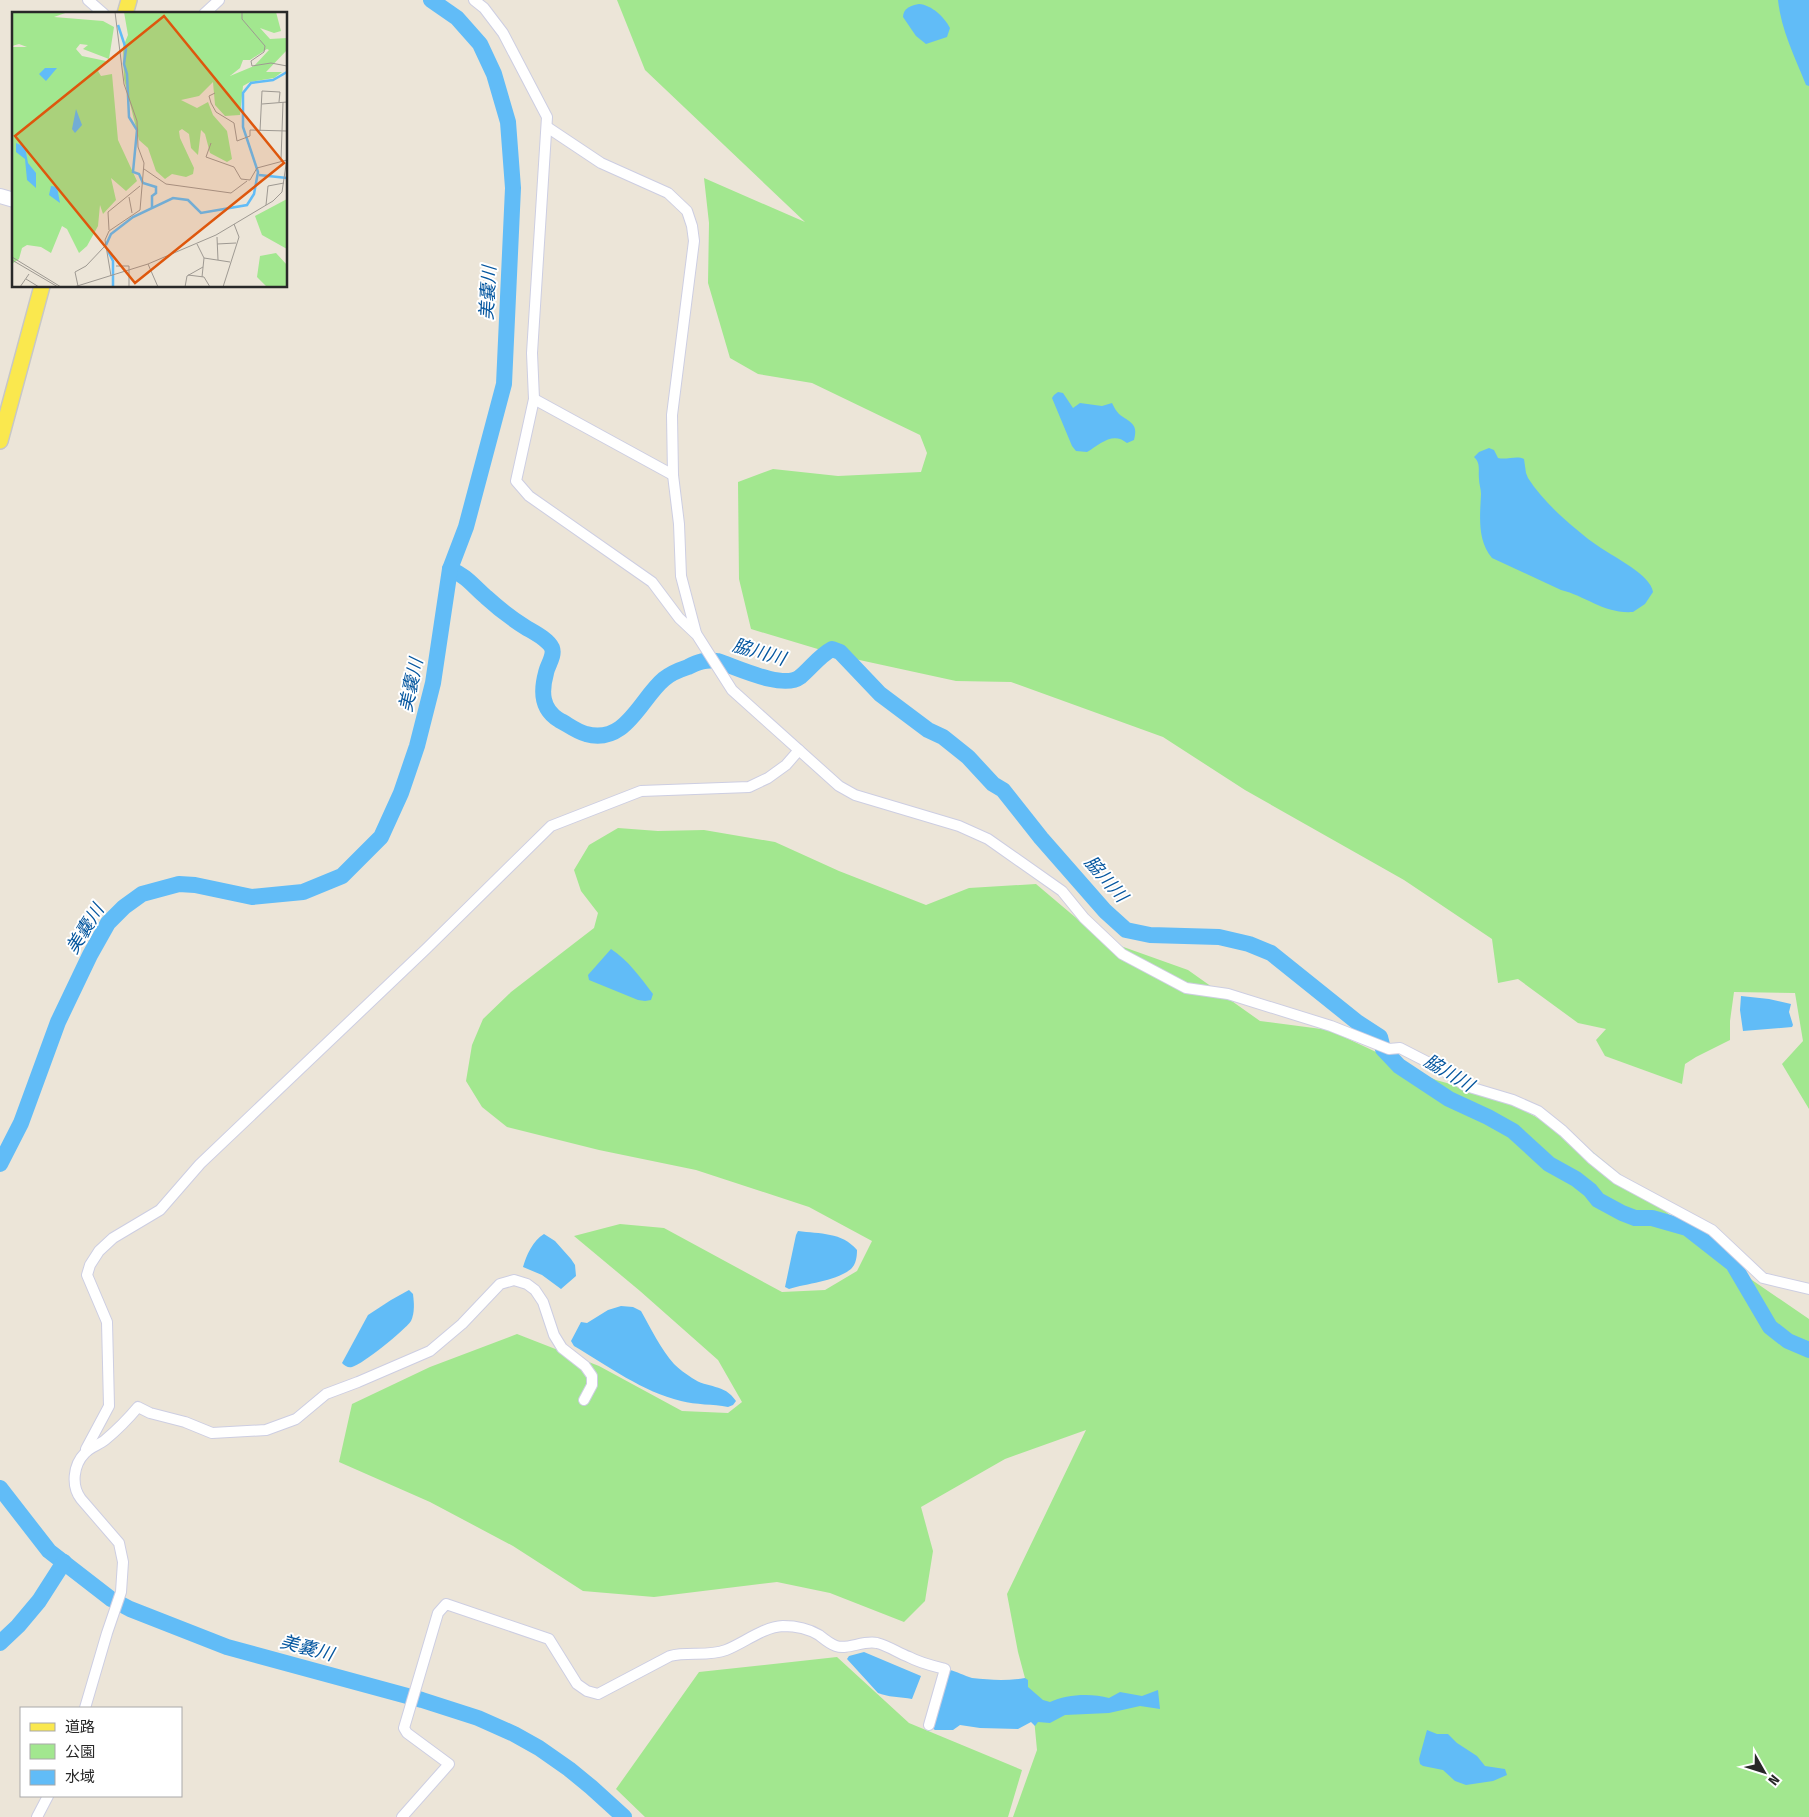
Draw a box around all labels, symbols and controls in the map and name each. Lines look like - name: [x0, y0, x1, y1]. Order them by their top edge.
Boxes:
- inset map: [12, 12, 288, 288]
- water label: 美嚢川: [476, 263, 501, 321]
- water label: 脇川川: [730, 634, 790, 671]
- water label: 美嚢川: [395, 654, 428, 714]
- water label: 脇川川: [1080, 851, 1133, 908]
- water label: 美嚢川: [61, 899, 110, 958]
- water label: 脇川川: [1420, 1050, 1480, 1097]
- water label: 美嚢川: [278, 1630, 338, 1666]
- legend: [20, 1707, 182, 1797]
- text: 道路: [65, 1718, 95, 1736]
- text: 公園: [65, 1743, 95, 1761]
- north arrow: [1739, 1747, 1789, 1797]
- text: 水域: [65, 1768, 95, 1786]
- text: N: [1764, 1771, 1783, 1788]

